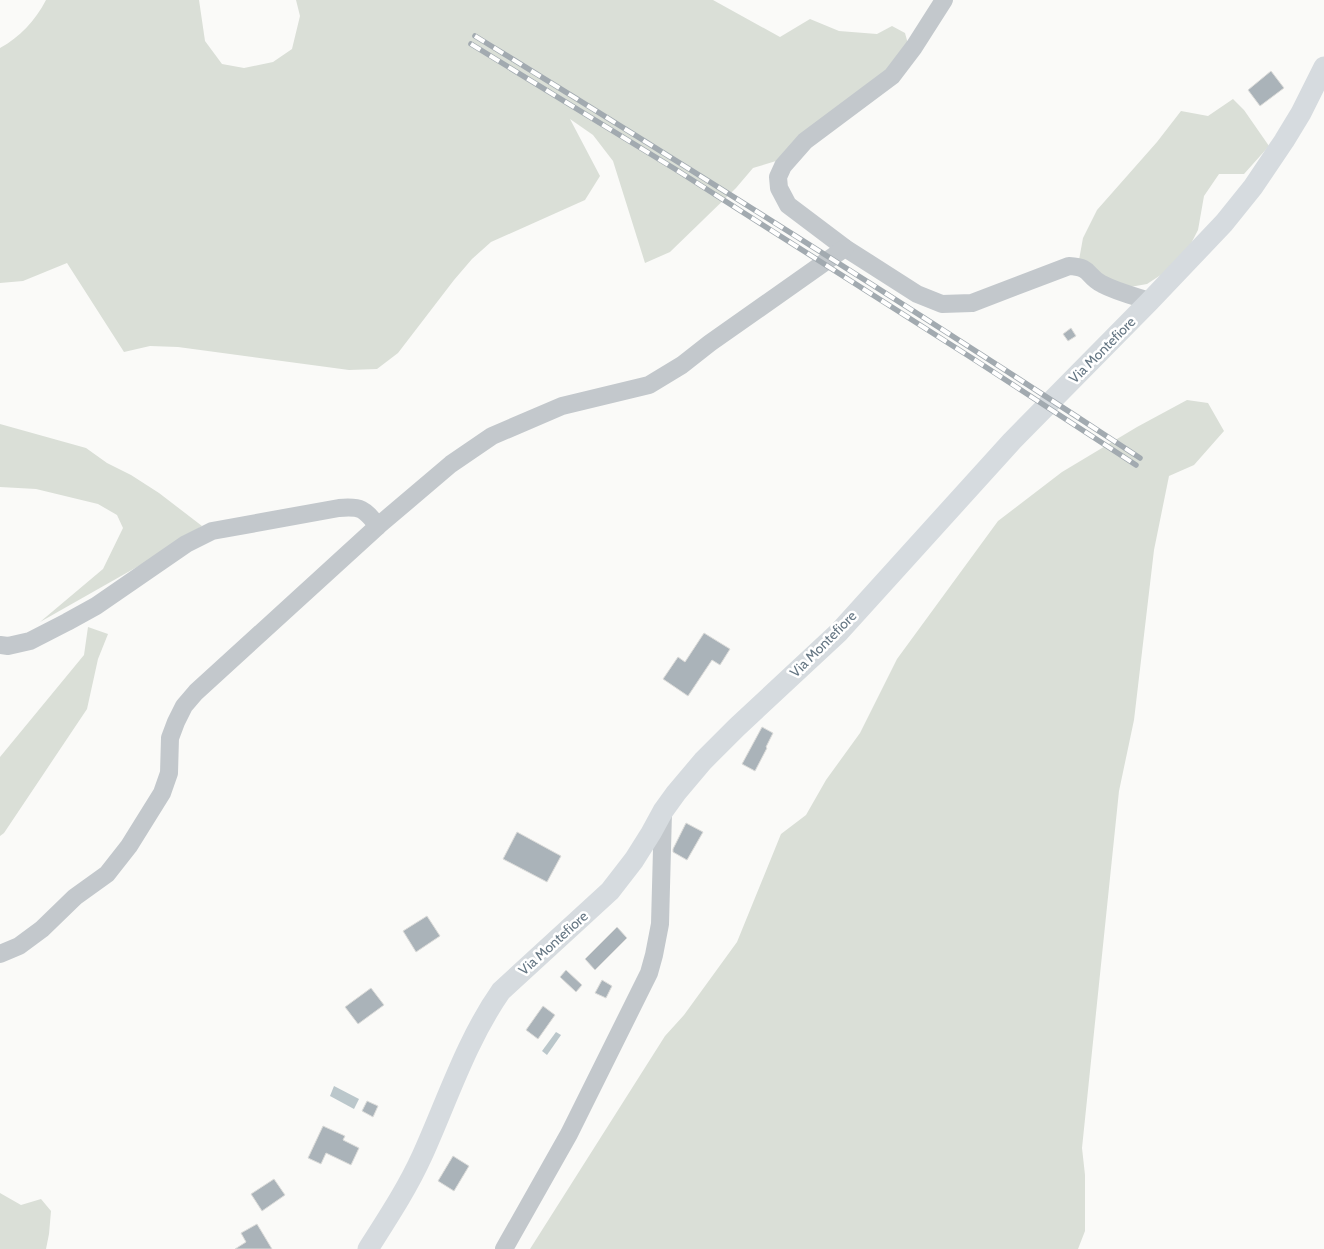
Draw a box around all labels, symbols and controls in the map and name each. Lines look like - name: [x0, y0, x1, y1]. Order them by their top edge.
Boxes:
- street label: Via Montefiore: [1065, 313, 1139, 387]
- street label: Via Montefiore: [786, 607, 860, 681]
- street label: Via Montefiore: [515, 907, 591, 979]

